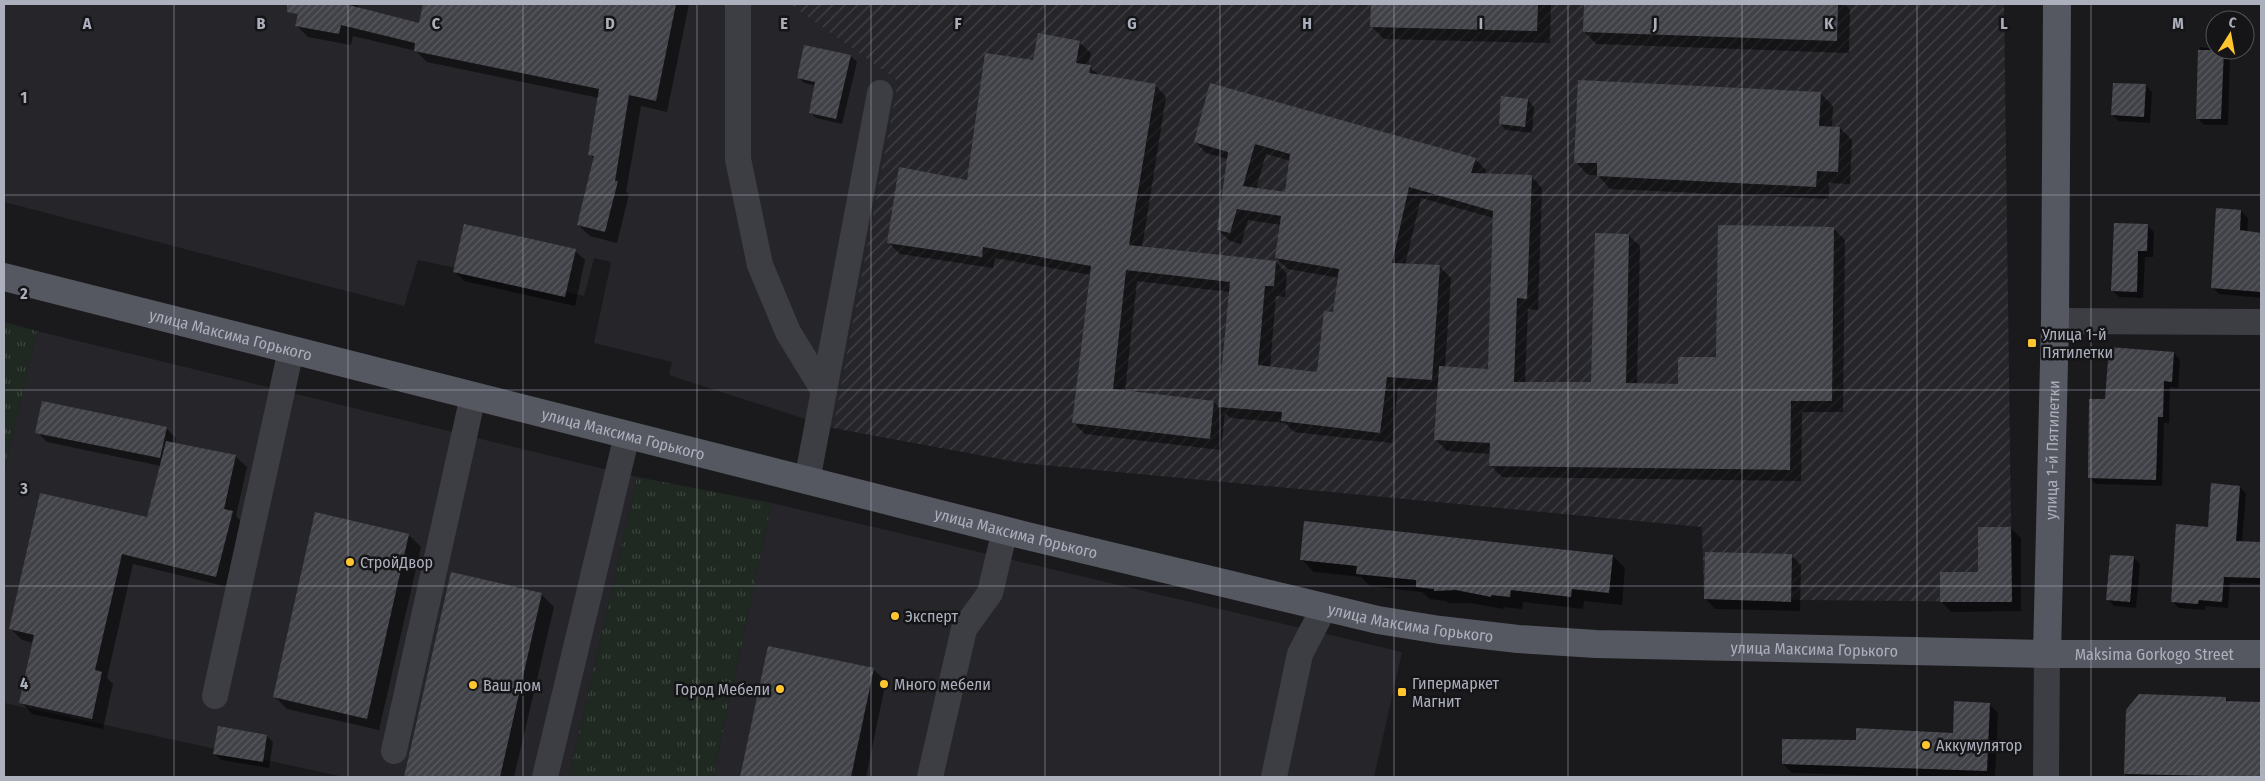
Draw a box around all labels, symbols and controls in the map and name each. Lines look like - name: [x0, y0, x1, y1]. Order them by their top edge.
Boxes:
- north arrow: [2205, 10, 2255, 60]
- text: A: [82, 14, 92, 33]
- text: B: [257, 14, 266, 33]
- text: C: [432, 14, 441, 33]
- text: D: [605, 14, 615, 33]
- text: E: [780, 14, 788, 33]
- text: F: [954, 14, 962, 33]
- text: G: [1127, 14, 1137, 33]
- text: H: [1302, 14, 1312, 33]
- text: I: [1479, 14, 1483, 33]
- text: J: [1652, 14, 1657, 33]
- text: K: [1824, 14, 1834, 33]
- text: L: [2000, 14, 2008, 33]
- text: M: [2172, 14, 2184, 33]
- text: С: [2227, 14, 2238, 32]
- text: 1: [21, 88, 27, 107]
- text: 2: [19, 284, 28, 303]
- street label: улица Максима Горького: [147, 305, 314, 365]
- place label: Улица 1-й Пятилетки: [2041, 325, 2113, 362]
- marker: Улица 1-й Пятилетки: [2026, 337, 2038, 349]
- street label: улица 1-й Пятилетки: [2041, 380, 2064, 520]
- street label: улица Максима Горького: [540, 405, 707, 464]
- text: 3: [19, 479, 28, 498]
- street label: улица Максима Горького: [932, 504, 1100, 563]
- place label: СтройДвор: [360, 553, 433, 572]
- marker: СтройДвор: [344, 556, 356, 568]
- street label: улица Максима Горького: [1326, 599, 1494, 646]
- place label: Эксперт: [905, 607, 958, 626]
- marker: Эксперт: [889, 610, 901, 622]
- street label: улица Максима Горького: [1730, 638, 1898, 661]
- street label: Maksima Gorkogo Street: [2075, 645, 2235, 664]
- text: 4: [20, 674, 28, 693]
- place label: Гипермаркет Магнит: [1412, 674, 1500, 711]
- place label: Много мебели: [894, 675, 991, 694]
- place label: Ваш дом: [483, 676, 541, 695]
- marker: Много мебели: [878, 678, 890, 690]
- marker: Ваш дом: [467, 679, 479, 691]
- place label: Город Мебели: [675, 680, 770, 699]
- marker: Город Мебели: [774, 683, 786, 695]
- marker: Гипермаркет Магнит: [1396, 686, 1408, 698]
- place label: Аккумулятор: [1936, 736, 2022, 755]
- marker: Аккумулятор: [1920, 739, 1932, 751]

